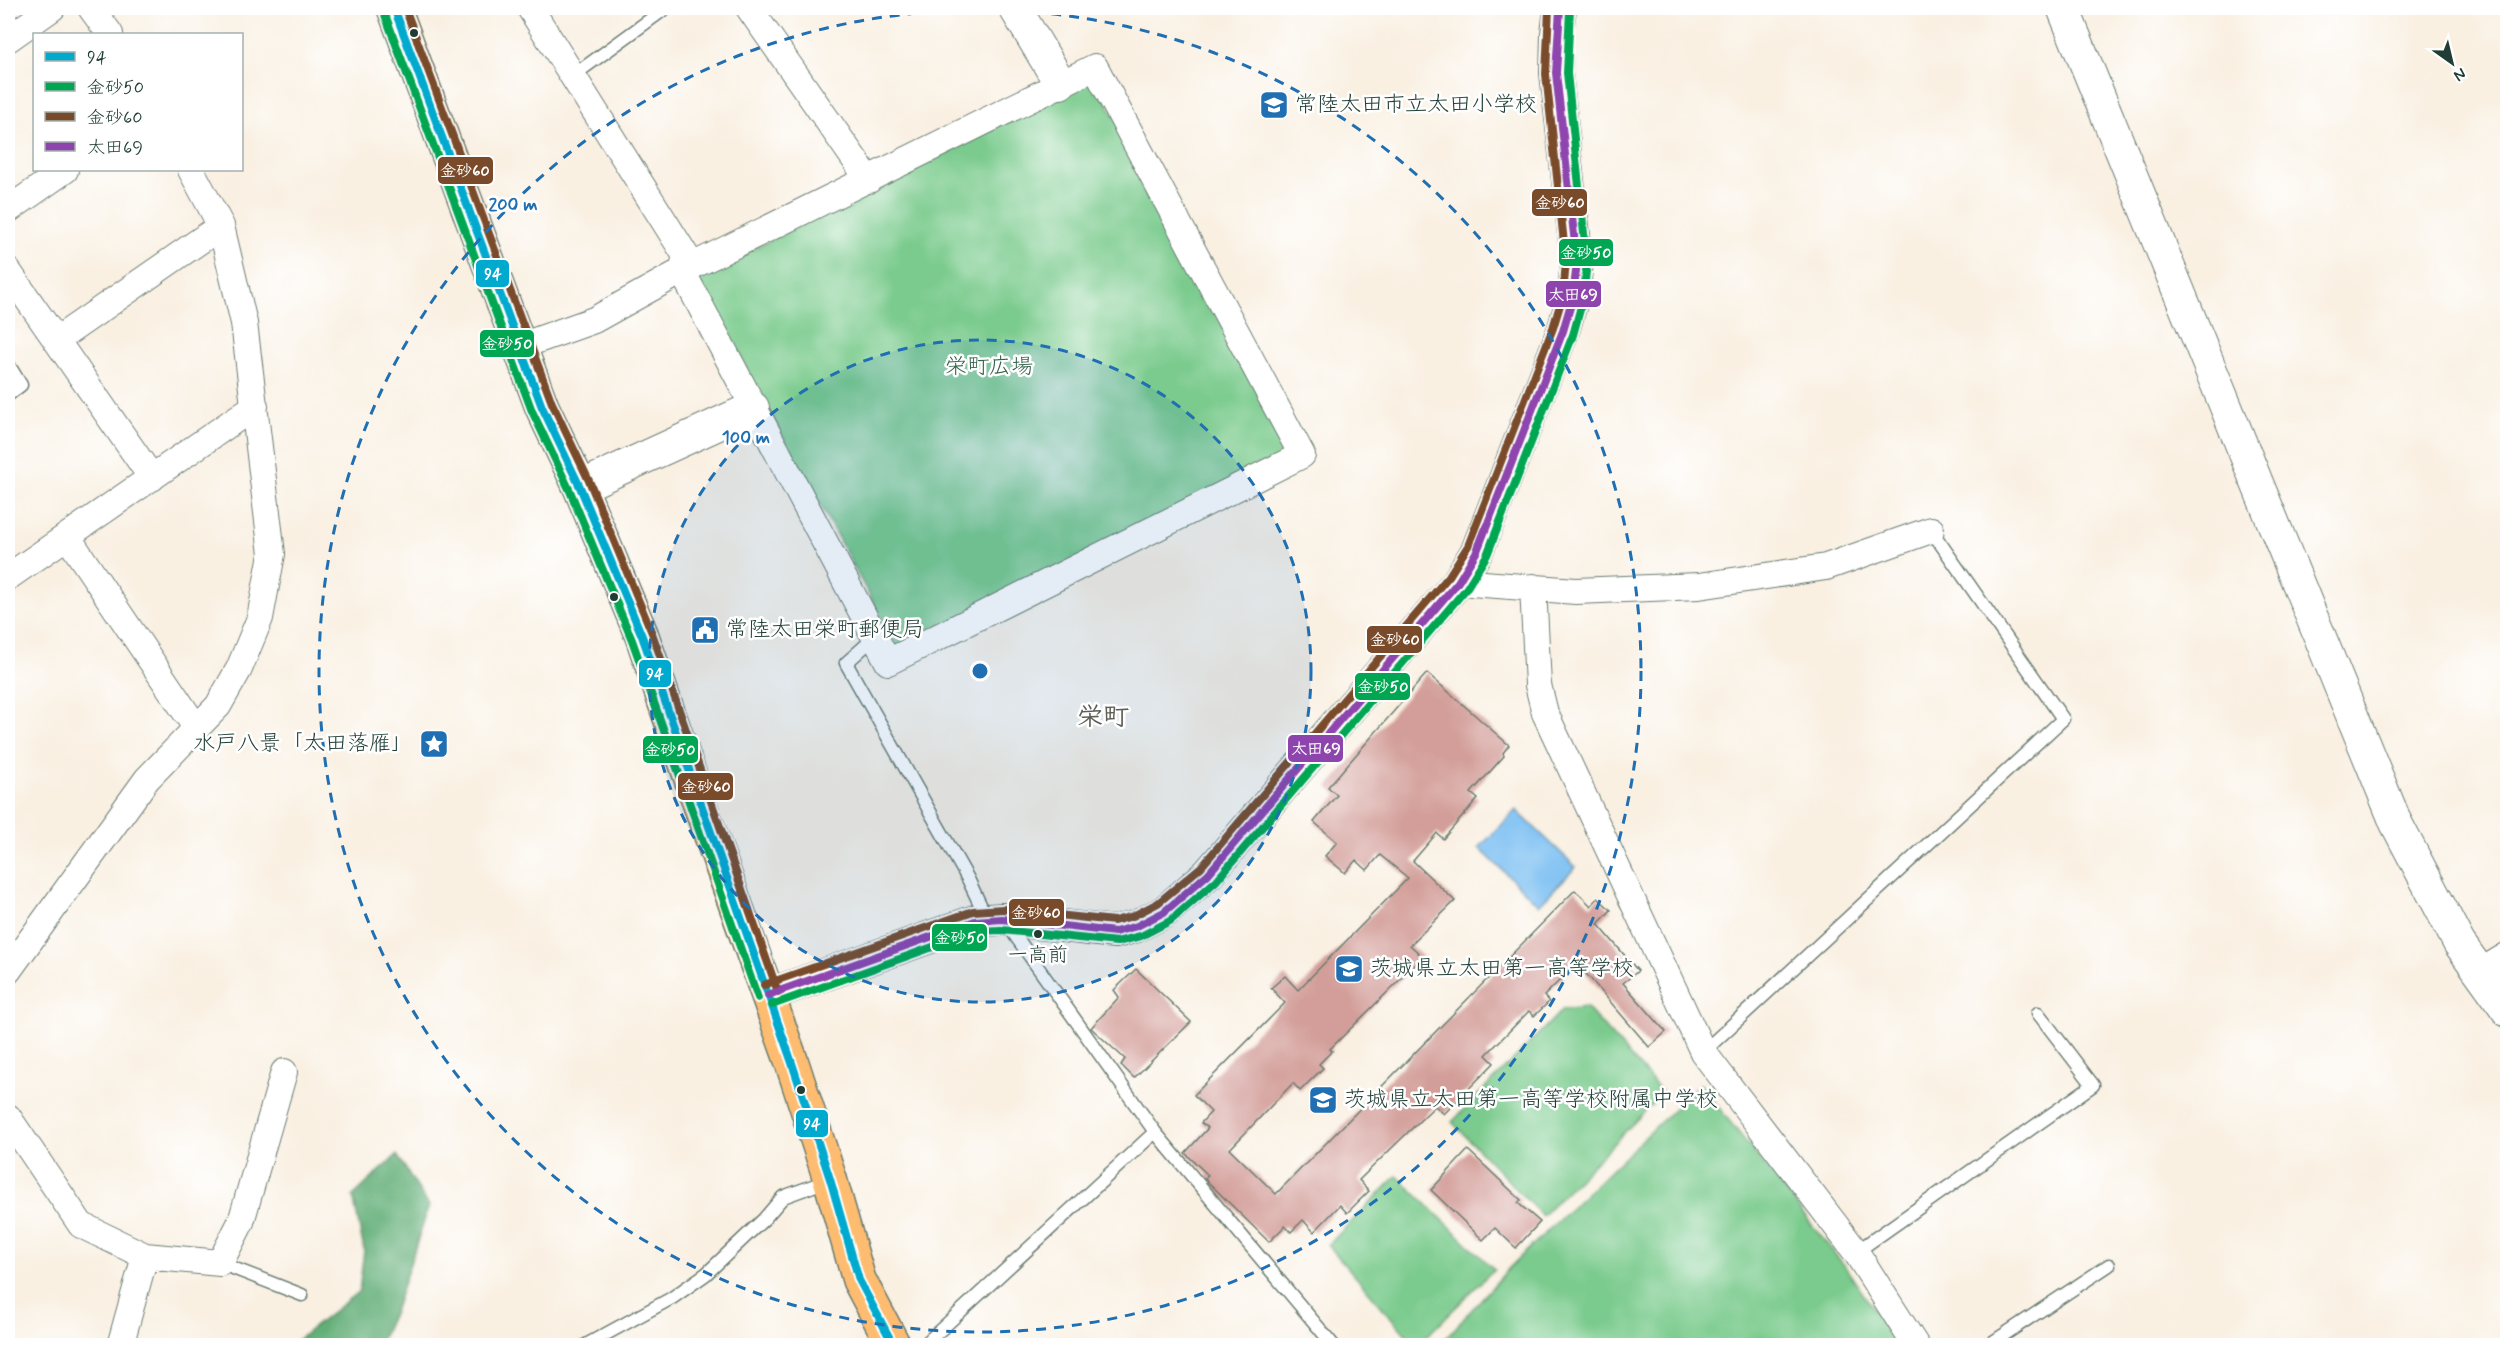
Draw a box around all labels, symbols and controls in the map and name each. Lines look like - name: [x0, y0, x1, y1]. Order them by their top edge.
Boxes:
- unlabelled marker: [408, 27, 420, 39]
- legend: [33, 33, 243, 171]
- north arrow: [2422, 33, 2482, 93]
- text: 94: [87, 46, 107, 70]
- text: N: [2449, 63, 2470, 86]
- text: 金砂50: [87, 76, 144, 100]
- school or university icon: 常陸太田市立太田小学校: [1258, 89, 1290, 121]
- place label: 常陸太田市立太田小学校: [1295, 91, 1537, 119]
- text: 金砂60: [87, 106, 143, 130]
- text: 太田69: [87, 136, 143, 160]
- line badge: 金砂60: [437, 156, 494, 185]
- text: 金砂60: [440, 161, 490, 182]
- line badge: 金砂60: [1531, 188, 1588, 217]
- text: 200 m: [488, 193, 538, 217]
- text: 金砂60: [1535, 193, 1585, 214]
- line badge: 金砂50: [1558, 238, 1614, 267]
- text: 金砂50: [1561, 243, 1611, 264]
- line badge: 94: [475, 259, 510, 288]
- text: 94: [484, 264, 502, 285]
- line badge: 太田69: [1545, 280, 1602, 308]
- text: 太田69: [1548, 285, 1598, 306]
- line badge: 金砂50: [479, 329, 535, 358]
- text: 金砂50: [482, 334, 532, 355]
- park label: 栄町広場: [945, 353, 1033, 381]
- text: 100 m: [722, 426, 770, 450]
- unlabelled marker: [608, 591, 620, 603]
- public building icon: 常陸太田栄町郵便局: [689, 614, 721, 646]
- place label: 常陸太田栄町郵便局: [726, 616, 924, 644]
- line badge: 金砂60: [1366, 625, 1423, 654]
- text: 金砂60: [1370, 630, 1420, 651]
- line badge: 94: [638, 659, 672, 688]
- centre of rings: [970, 661, 990, 681]
- text: 94: [646, 664, 664, 685]
- line badge: 金砂50: [1354, 672, 1411, 701]
- text: 金砂50: [1358, 677, 1408, 698]
- district label: 栄町: [1077, 701, 1129, 735]
- place icon: 水戸八景「太田落雁」: [418, 728, 450, 760]
- place label: 水戸八景「太田落雁」: [193, 730, 413, 758]
- line badge: 太田69: [1287, 734, 1344, 763]
- line badge: 金砂50: [642, 735, 699, 764]
- text: 太田69: [1291, 739, 1341, 760]
- text: 金砂50: [645, 740, 695, 761]
- line badge: 金砂60: [677, 772, 734, 801]
- text: 金砂60: [681, 777, 731, 798]
- line badge: 金砂60: [1008, 898, 1065, 927]
- text: 金砂60: [1011, 903, 1061, 924]
- line badge: 金砂50: [931, 923, 988, 952]
- text: 金砂50: [935, 928, 985, 949]
- marker: 一高前: [1032, 928, 1044, 940]
- place label: 一高前: [1008, 942, 1068, 969]
- school or university icon: 茨城県立太田第一高等学校: [1333, 953, 1365, 985]
- place label: 茨城県立太田第一高等学校: [1370, 955, 1634, 983]
- unlabelled marker: [795, 1084, 807, 1096]
- school or university icon: 茨城県立太田第一高等学校附属中学校: [1307, 1084, 1339, 1116]
- place label: 茨城県立太田第一高等学校附属中学校: [1344, 1086, 1718, 1114]
- line badge: 94: [795, 1109, 829, 1138]
- text: 94: [803, 1114, 821, 1135]

